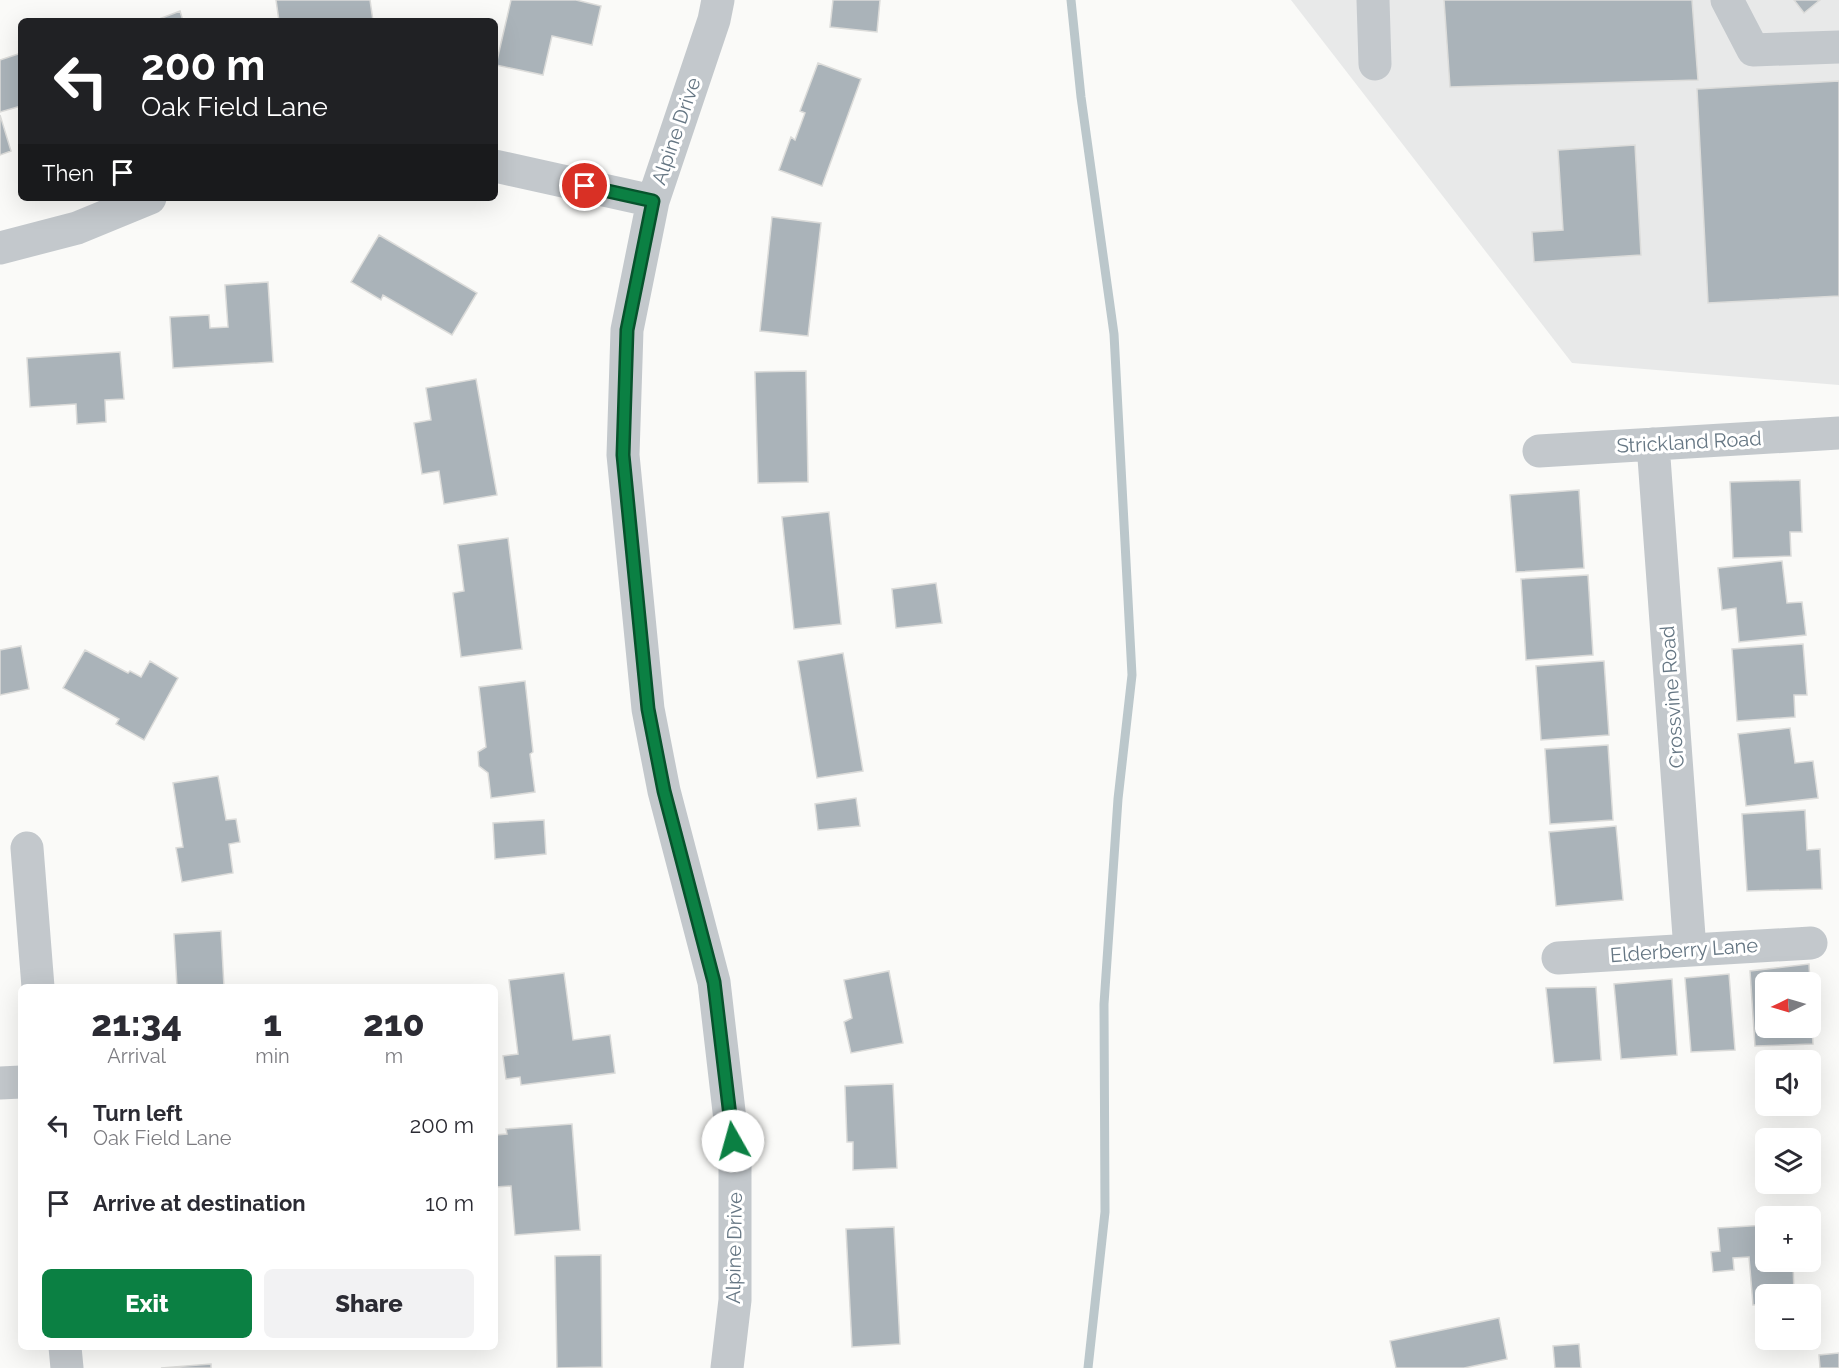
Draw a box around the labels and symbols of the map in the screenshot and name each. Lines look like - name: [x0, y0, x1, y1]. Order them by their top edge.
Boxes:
- street label: Alpine Drive: [646, 74, 706, 188]
- pin: [559, 160, 610, 211]
- street label: Strickland Road: [1616, 426, 1762, 458]
- street label: Crossvine Road: [1655, 625, 1689, 769]
- street label: Elderberry Lane: [1609, 933, 1759, 967]
- north arrow: [1755, 972, 1821, 1038]
- position arrow: [701, 1109, 765, 1173]
- street label: Alpine Drive: [721, 1192, 747, 1304]

